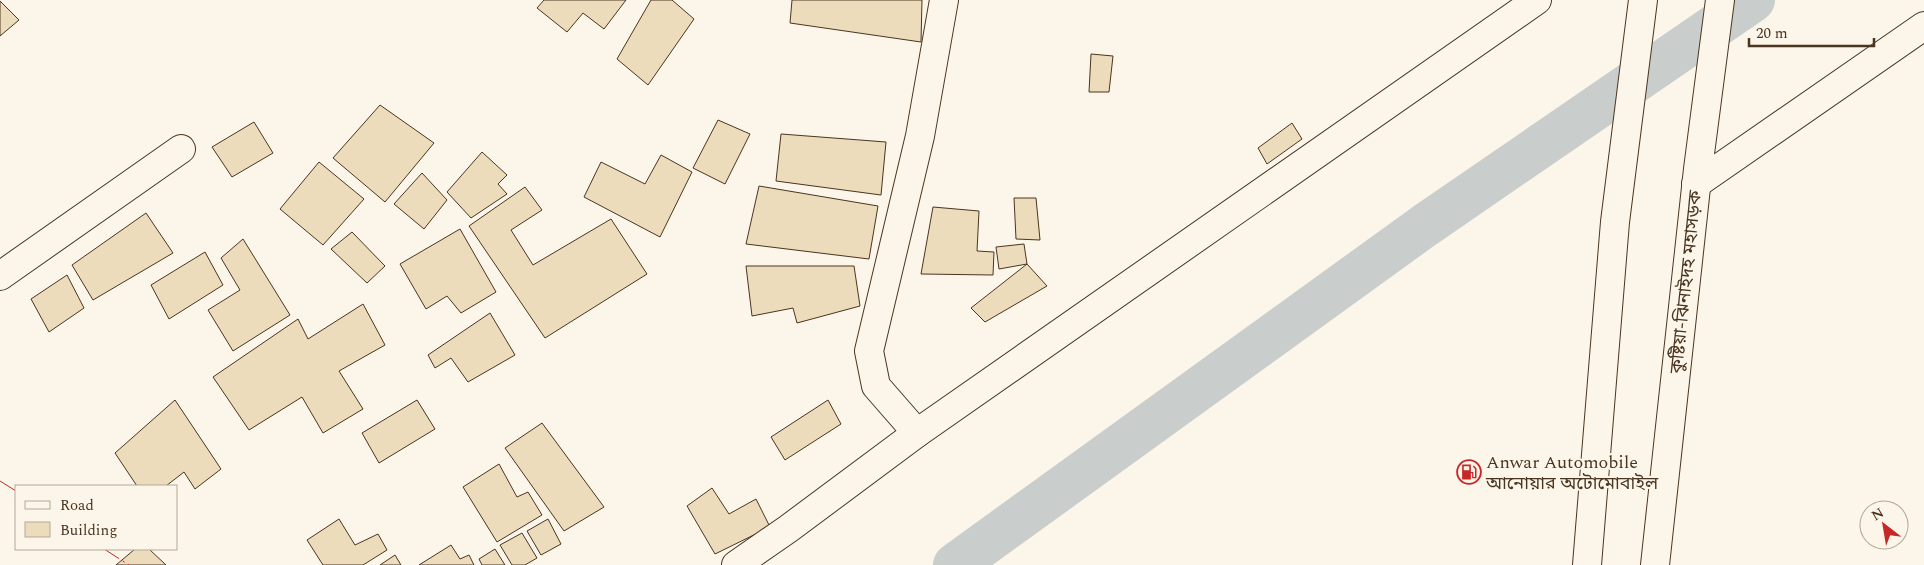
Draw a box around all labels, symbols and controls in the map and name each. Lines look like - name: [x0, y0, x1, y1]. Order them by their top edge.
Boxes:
- scale bar: [1749, 15, 1874, 47]
- text: 20 m: [1756, 22, 1788, 45]
- street label: কুষ্টিয়া-ঝিনাইদহ মহাসড়ক: [1663, 189, 1709, 376]
- place label: Anwar Automobile আনোয়ার অটোমোবাইল: [1485, 449, 1659, 497]
- fuel station icon: Anwar Automobile আনোয়ার অটোমোবাইল: [1456, 459, 1482, 485]
- legend: [15, 485, 178, 550]
- text: Road: [60, 494, 94, 517]
- north arrow: [1859, 500, 1909, 550]
- text: N: [1867, 502, 1888, 526]
- text: Building: [60, 519, 117, 542]

